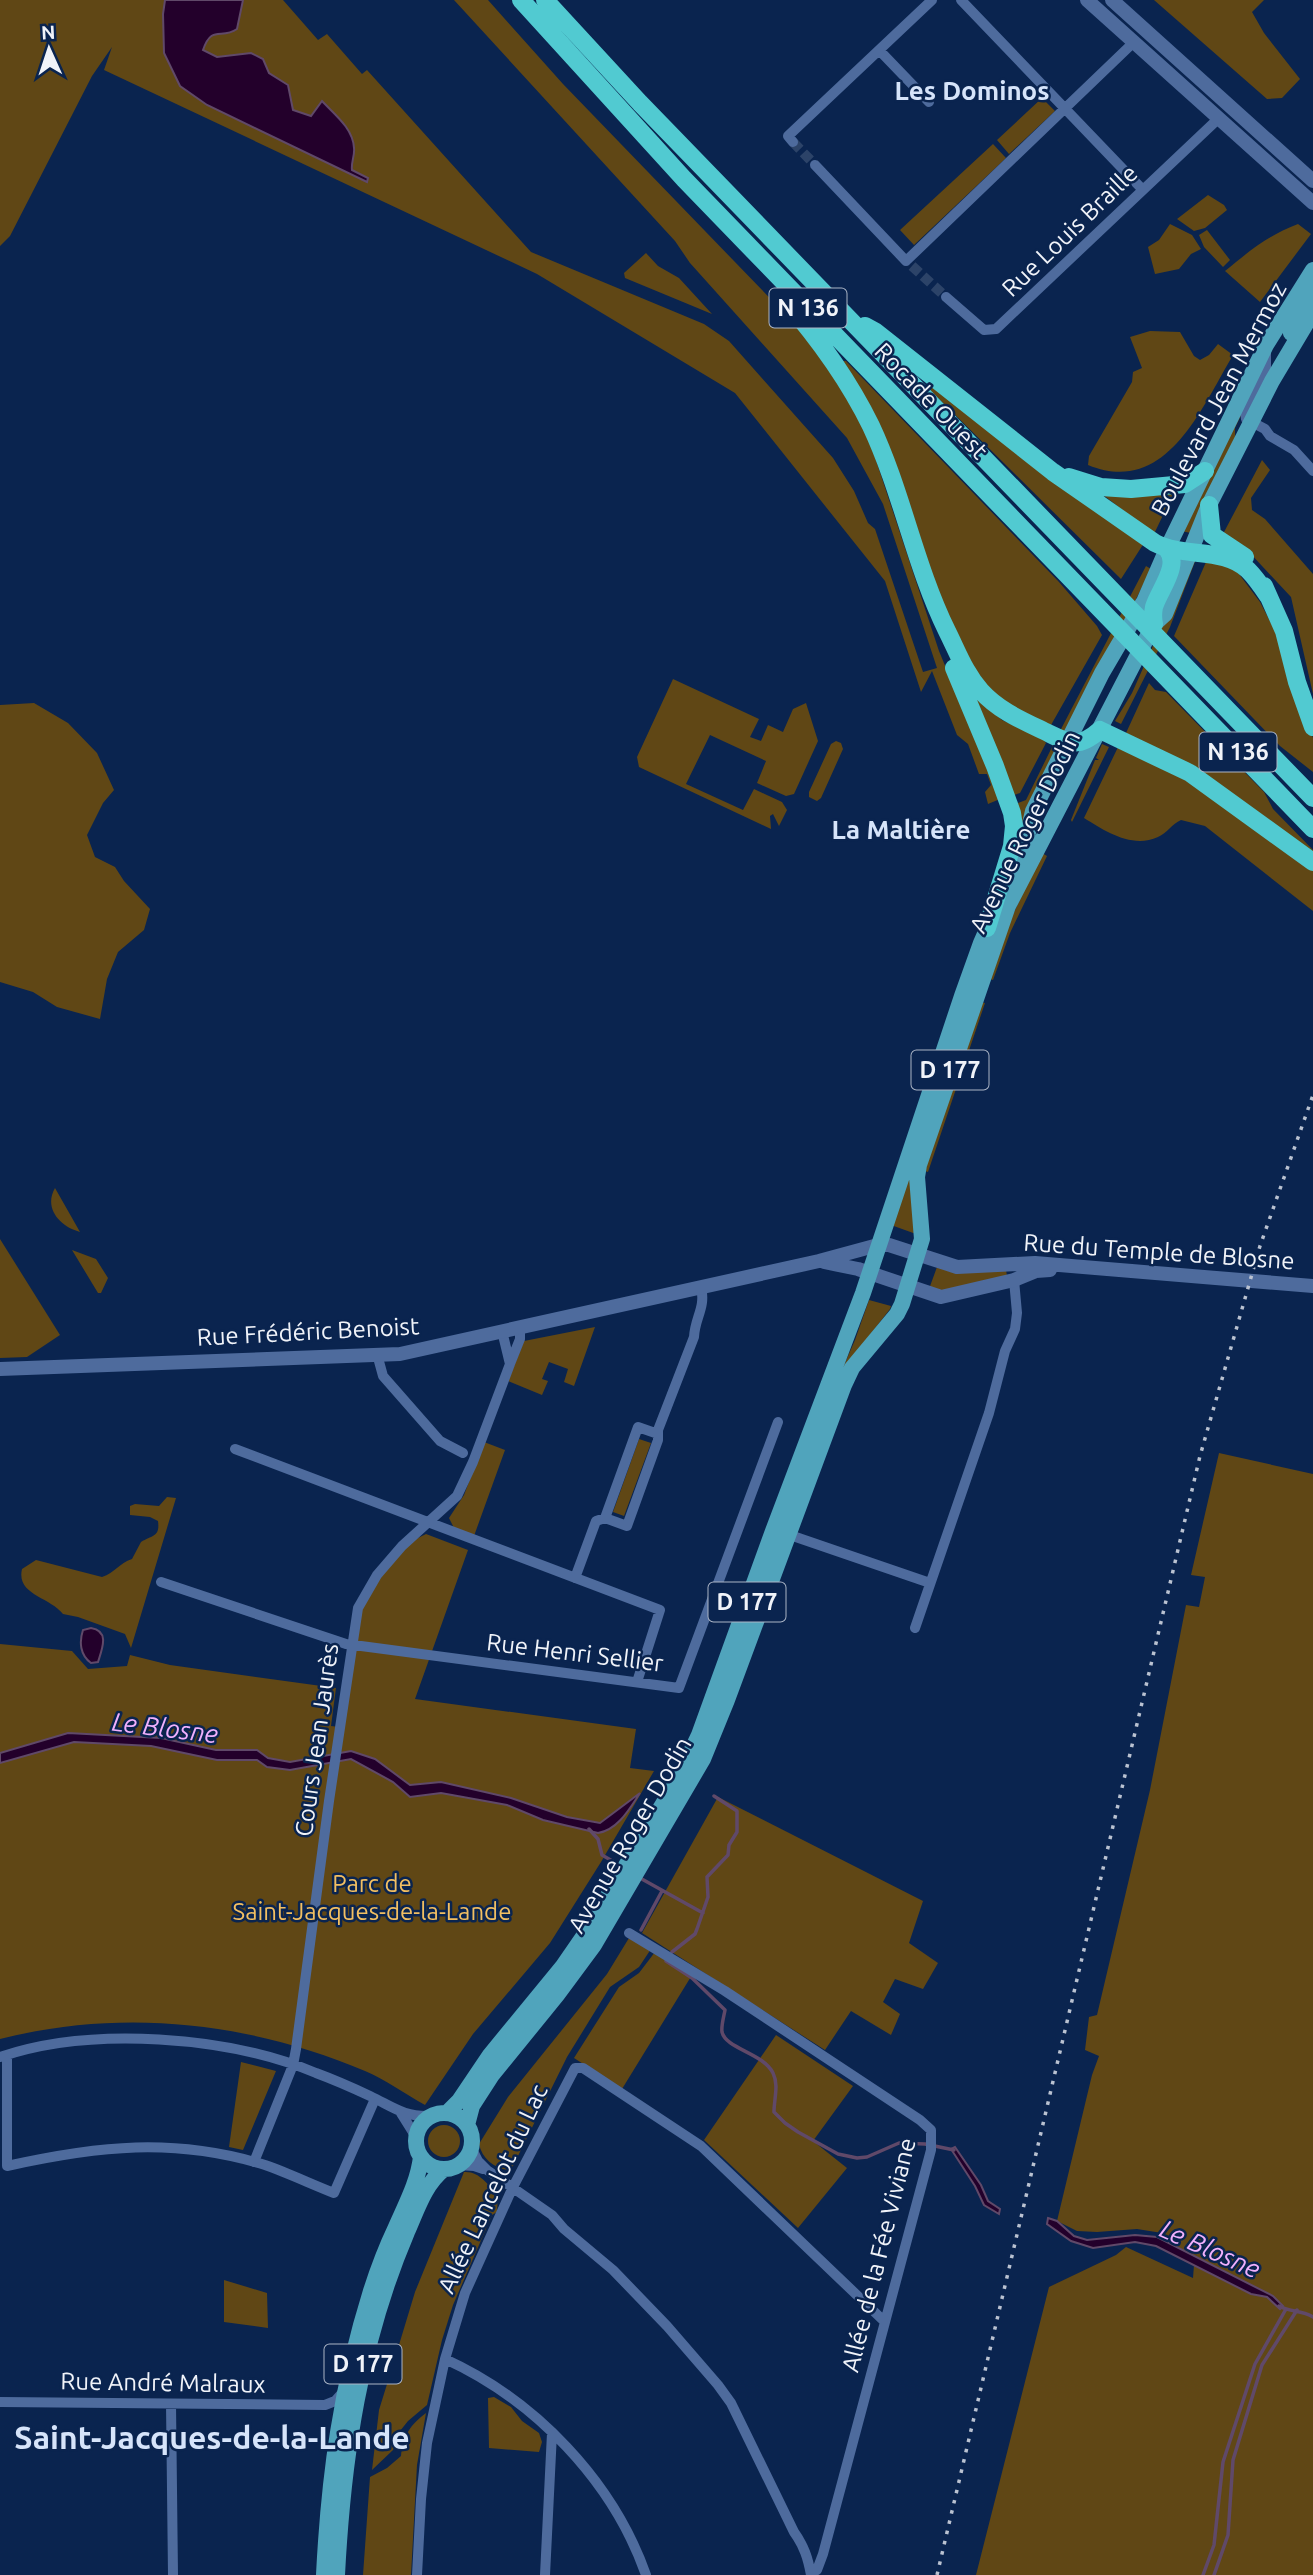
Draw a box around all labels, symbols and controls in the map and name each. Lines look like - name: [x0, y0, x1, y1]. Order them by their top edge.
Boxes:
- north arrow: [14, 14, 84, 84]
- text: N: [40, 21, 56, 43]
- district label: Les Dominos: [894, 76, 1050, 105]
- street label: Rue Louis Braille: [996, 159, 1143, 302]
- street label: Boulevard Jean Mermoz: [1145, 277, 1292, 520]
- road number: N 136: [770, 288, 846, 328]
- street label: Rocade Ouest: [869, 337, 994, 465]
- street label: Avenue Roger Dodin: [964, 726, 1085, 937]
- road number: N 136: [1200, 732, 1276, 772]
- district label: La Maltière: [832, 815, 970, 844]
- road number: D 177: [912, 1050, 988, 1090]
- street label: Rue du Temple de Blosne: [1023, 1229, 1295, 1274]
- street label: Rue Frédéric Benoist: [196, 1312, 420, 1351]
- road number: D 177: [708, 1582, 786, 1622]
- street label: Rue Henri Sellier: [485, 1628, 665, 1677]
- street label: Cours Jean Jaurès: [290, 1642, 343, 1838]
- water label: Le Blosne: [110, 1707, 220, 1748]
- street label: Avenue Roger Dodin: [563, 1732, 697, 1937]
- park label: Parc de Saint-Jacques-de-la-Lande: [233, 1870, 511, 1925]
- street label: Allée Lancelot du Lac: [432, 2080, 553, 2297]
- street label: Allée de la Fée Viviane: [836, 2135, 921, 2375]
- water label: Le Blosne: [1156, 2214, 1265, 2283]
- road number: D 177: [324, 2344, 402, 2384]
- street label: Rue André Malraux: [60, 2367, 266, 2398]
- district label: Saint-Jacques-de-la-Lande: [14, 2419, 410, 2455]

